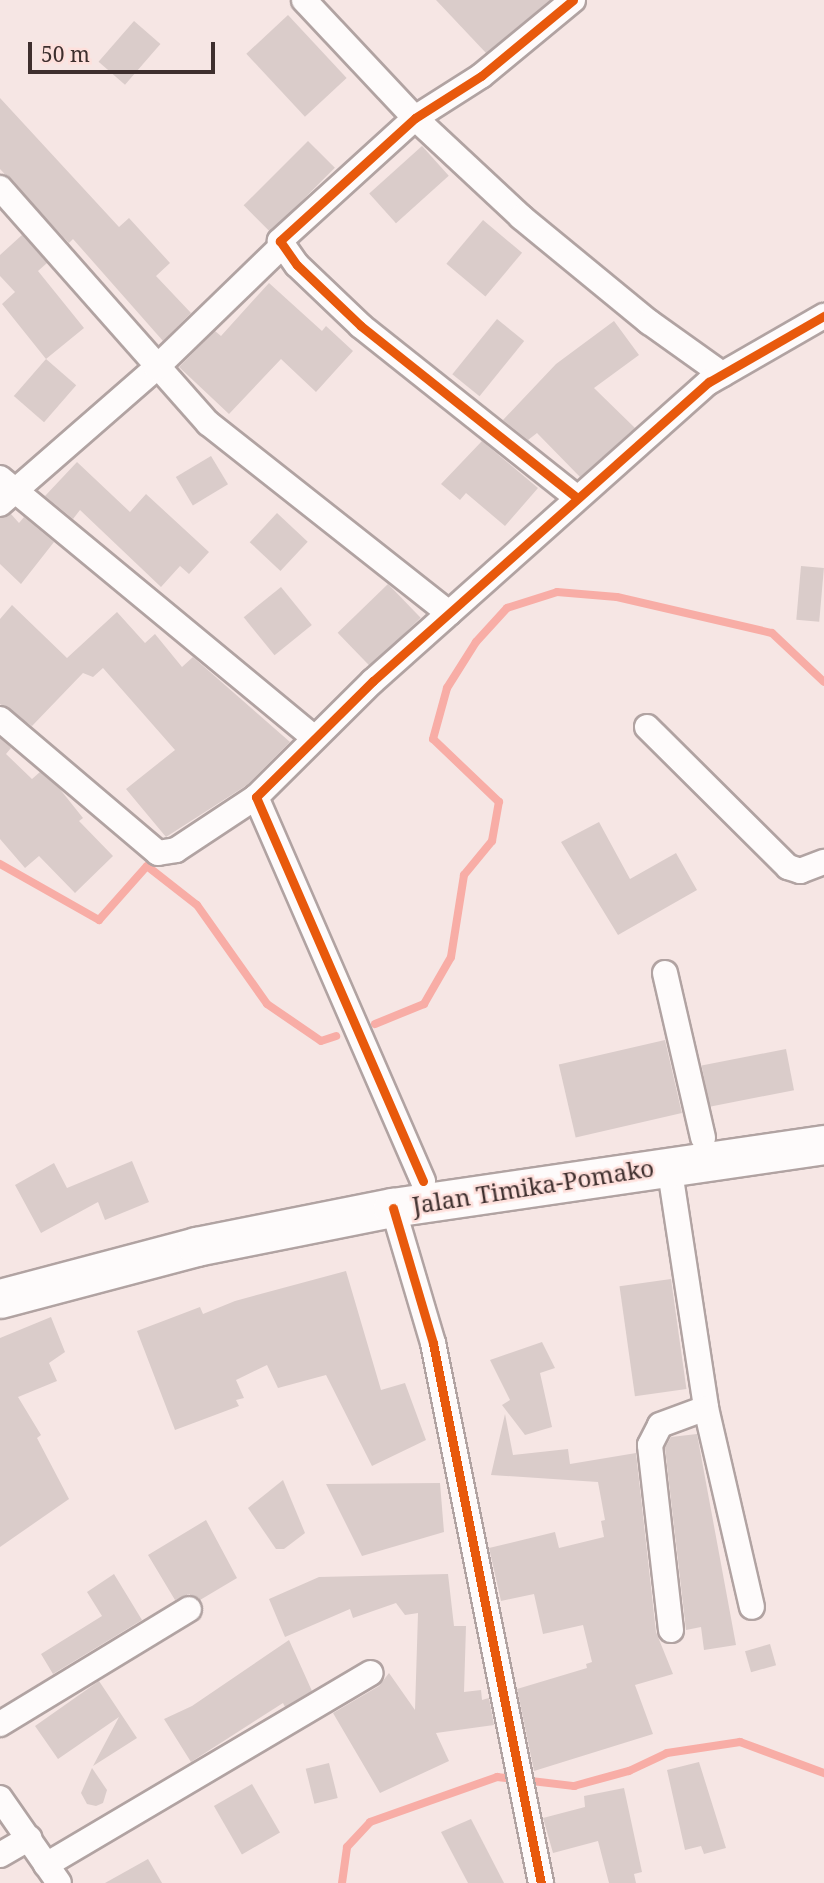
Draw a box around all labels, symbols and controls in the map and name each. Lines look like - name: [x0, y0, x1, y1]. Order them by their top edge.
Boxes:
- scale bar: [32, 28, 219, 72]
- text: 50 m: [41, 40, 90, 68]
- street label: Jalan Timika-Pomako: [410, 1153, 656, 1219]

